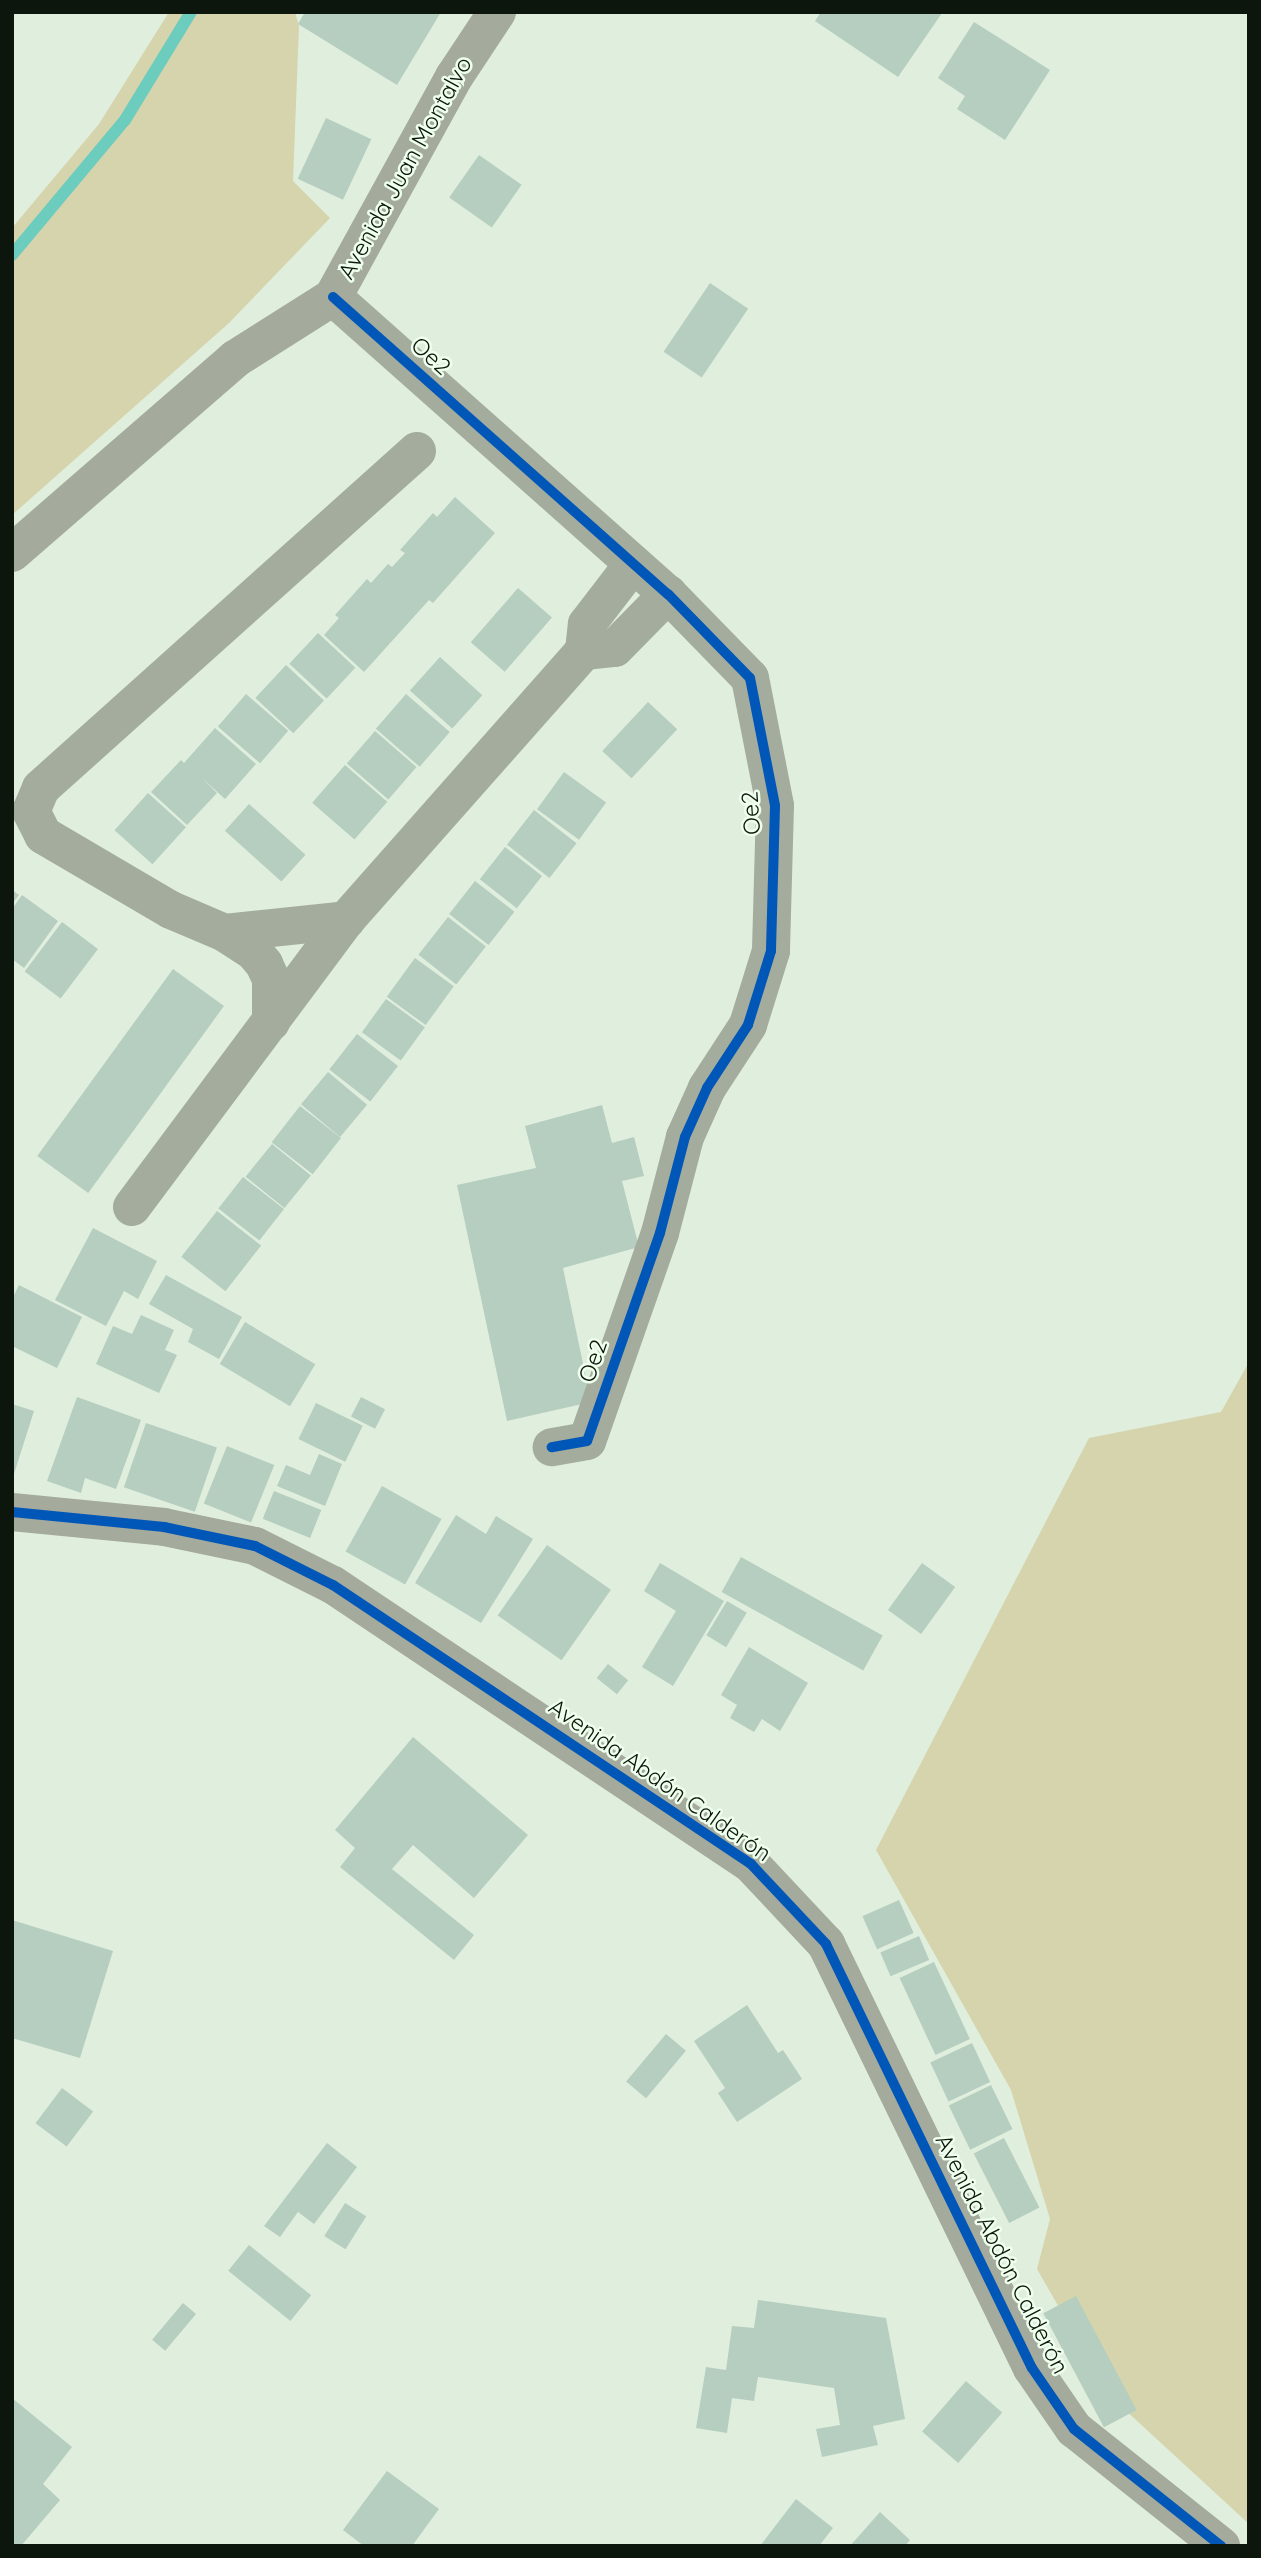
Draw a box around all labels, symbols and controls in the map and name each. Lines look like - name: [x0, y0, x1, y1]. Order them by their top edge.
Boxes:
- street label: Avenida Juan Montalvo: [332, 52, 478, 284]
- street label: Oe2: [406, 331, 456, 381]
- street label: Oe2: [736, 790, 766, 836]
- street label: Oe2: [573, 1336, 613, 1386]
- street label: Avenida Abdón Calderón: [544, 1693, 776, 1867]
- street label: Avenida Abdón Calderón: [930, 2130, 1074, 2378]

